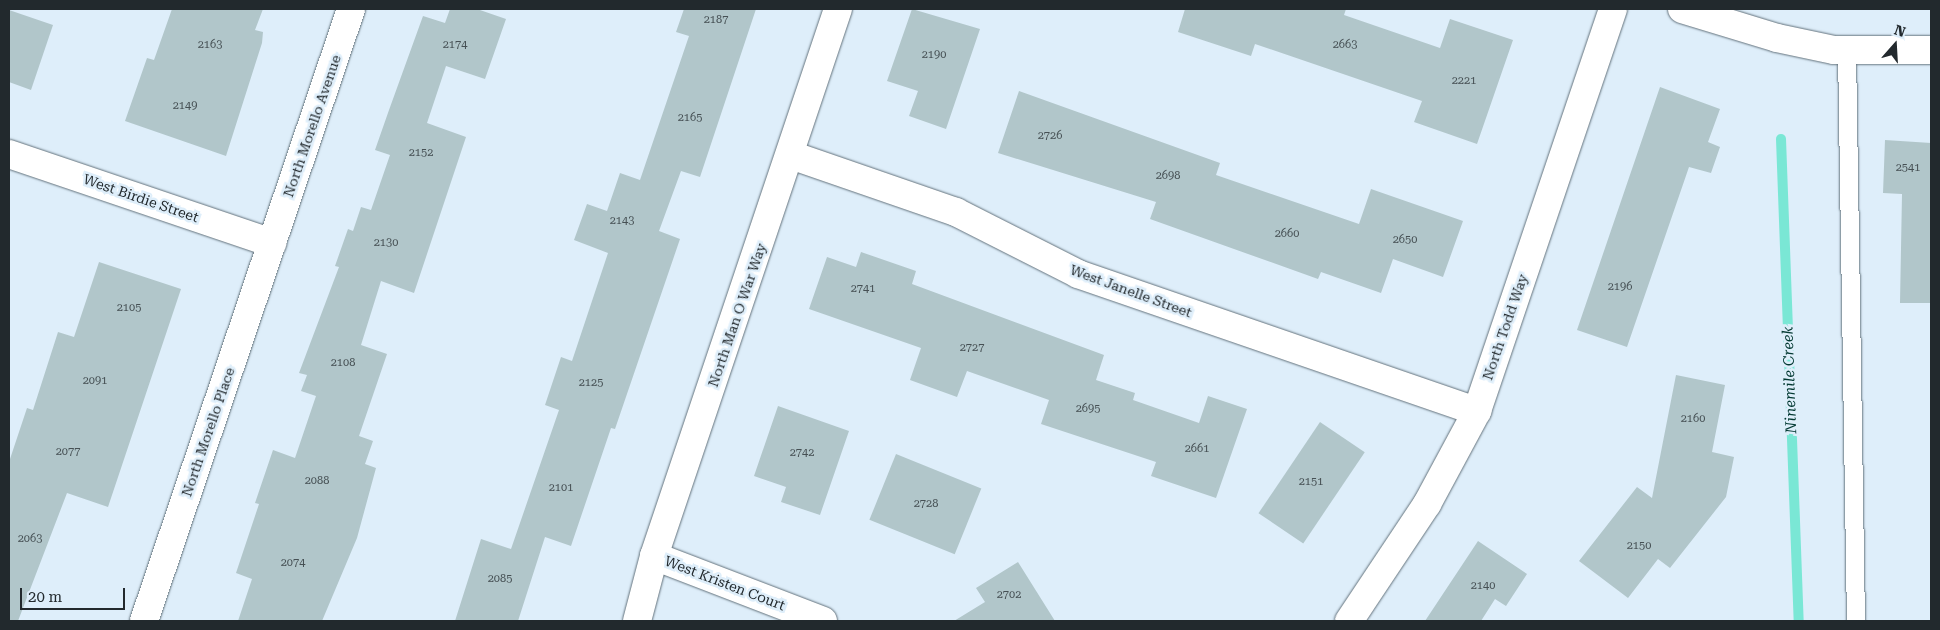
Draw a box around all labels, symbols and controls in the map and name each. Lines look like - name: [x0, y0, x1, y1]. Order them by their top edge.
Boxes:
- house number: 2187: [704, 13, 728, 27]
- north arrow: [1870, 20, 1920, 70]
- text: N: [1892, 21, 1908, 40]
- house number: 2163: [198, 38, 222, 52]
- house number: 2174: [443, 38, 467, 52]
- house number: 2663: [1333, 38, 1357, 52]
- house number: 2190: [922, 48, 946, 62]
- street label: North Morello Avenue: [280, 53, 344, 199]
- house number: 2221: [1452, 74, 1476, 88]
- house number: 2149: [173, 99, 197, 113]
- house number: 2165: [678, 111, 702, 125]
- house number: 2726: [1038, 129, 1062, 143]
- house number: 2152: [409, 146, 433, 160]
- house number: 2541: [1896, 161, 1920, 175]
- house number: 2698: [1156, 169, 1180, 183]
- street label: West Birdie Street: [81, 170, 201, 226]
- house number: 2143: [610, 214, 634, 228]
- house number: 2660: [1275, 227, 1299, 241]
- house number: 2650: [1393, 233, 1417, 247]
- house number: 2130: [374, 236, 398, 250]
- street label: North Man O War Way: [704, 241, 770, 389]
- street label: West Janelle Street: [1068, 261, 1194, 321]
- street label: North Todd Way: [1479, 272, 1531, 382]
- house number: 2196: [1608, 280, 1632, 294]
- house number: 2741: [851, 282, 875, 296]
- house number: 2105: [117, 301, 141, 315]
- water label: Ninemile Creek: [1779, 326, 1801, 434]
- house number: 2727: [960, 341, 984, 355]
- house number: 2108: [331, 356, 355, 370]
- street label: North Morello Place: [178, 365, 238, 499]
- house number: 2091: [83, 374, 107, 388]
- house number: 2125: [579, 376, 603, 390]
- house number: 2695: [1076, 402, 1100, 416]
- house number: 2160: [1681, 412, 1705, 426]
- house number: 2661: [1185, 442, 1209, 456]
- house number: 2077: [56, 445, 80, 459]
- house number: 2742: [790, 446, 814, 460]
- house number: 2088: [305, 474, 329, 488]
- house number: 2151: [1299, 475, 1323, 489]
- house number: 2101: [549, 481, 573, 495]
- house number: 2728: [914, 497, 938, 511]
- house number: 2063: [18, 532, 42, 546]
- house number: 2150: [1627, 539, 1651, 553]
- street label: West Kristen Court: [662, 552, 788, 614]
- house number: 2074: [281, 556, 305, 570]
- house number: 2085: [488, 572, 512, 586]
- scale bar: [22, 578, 128, 610]
- house number: 2140: [1471, 579, 1495, 593]
- text: 20 m: [28, 588, 62, 606]
- house number: 2702: [997, 588, 1021, 602]

